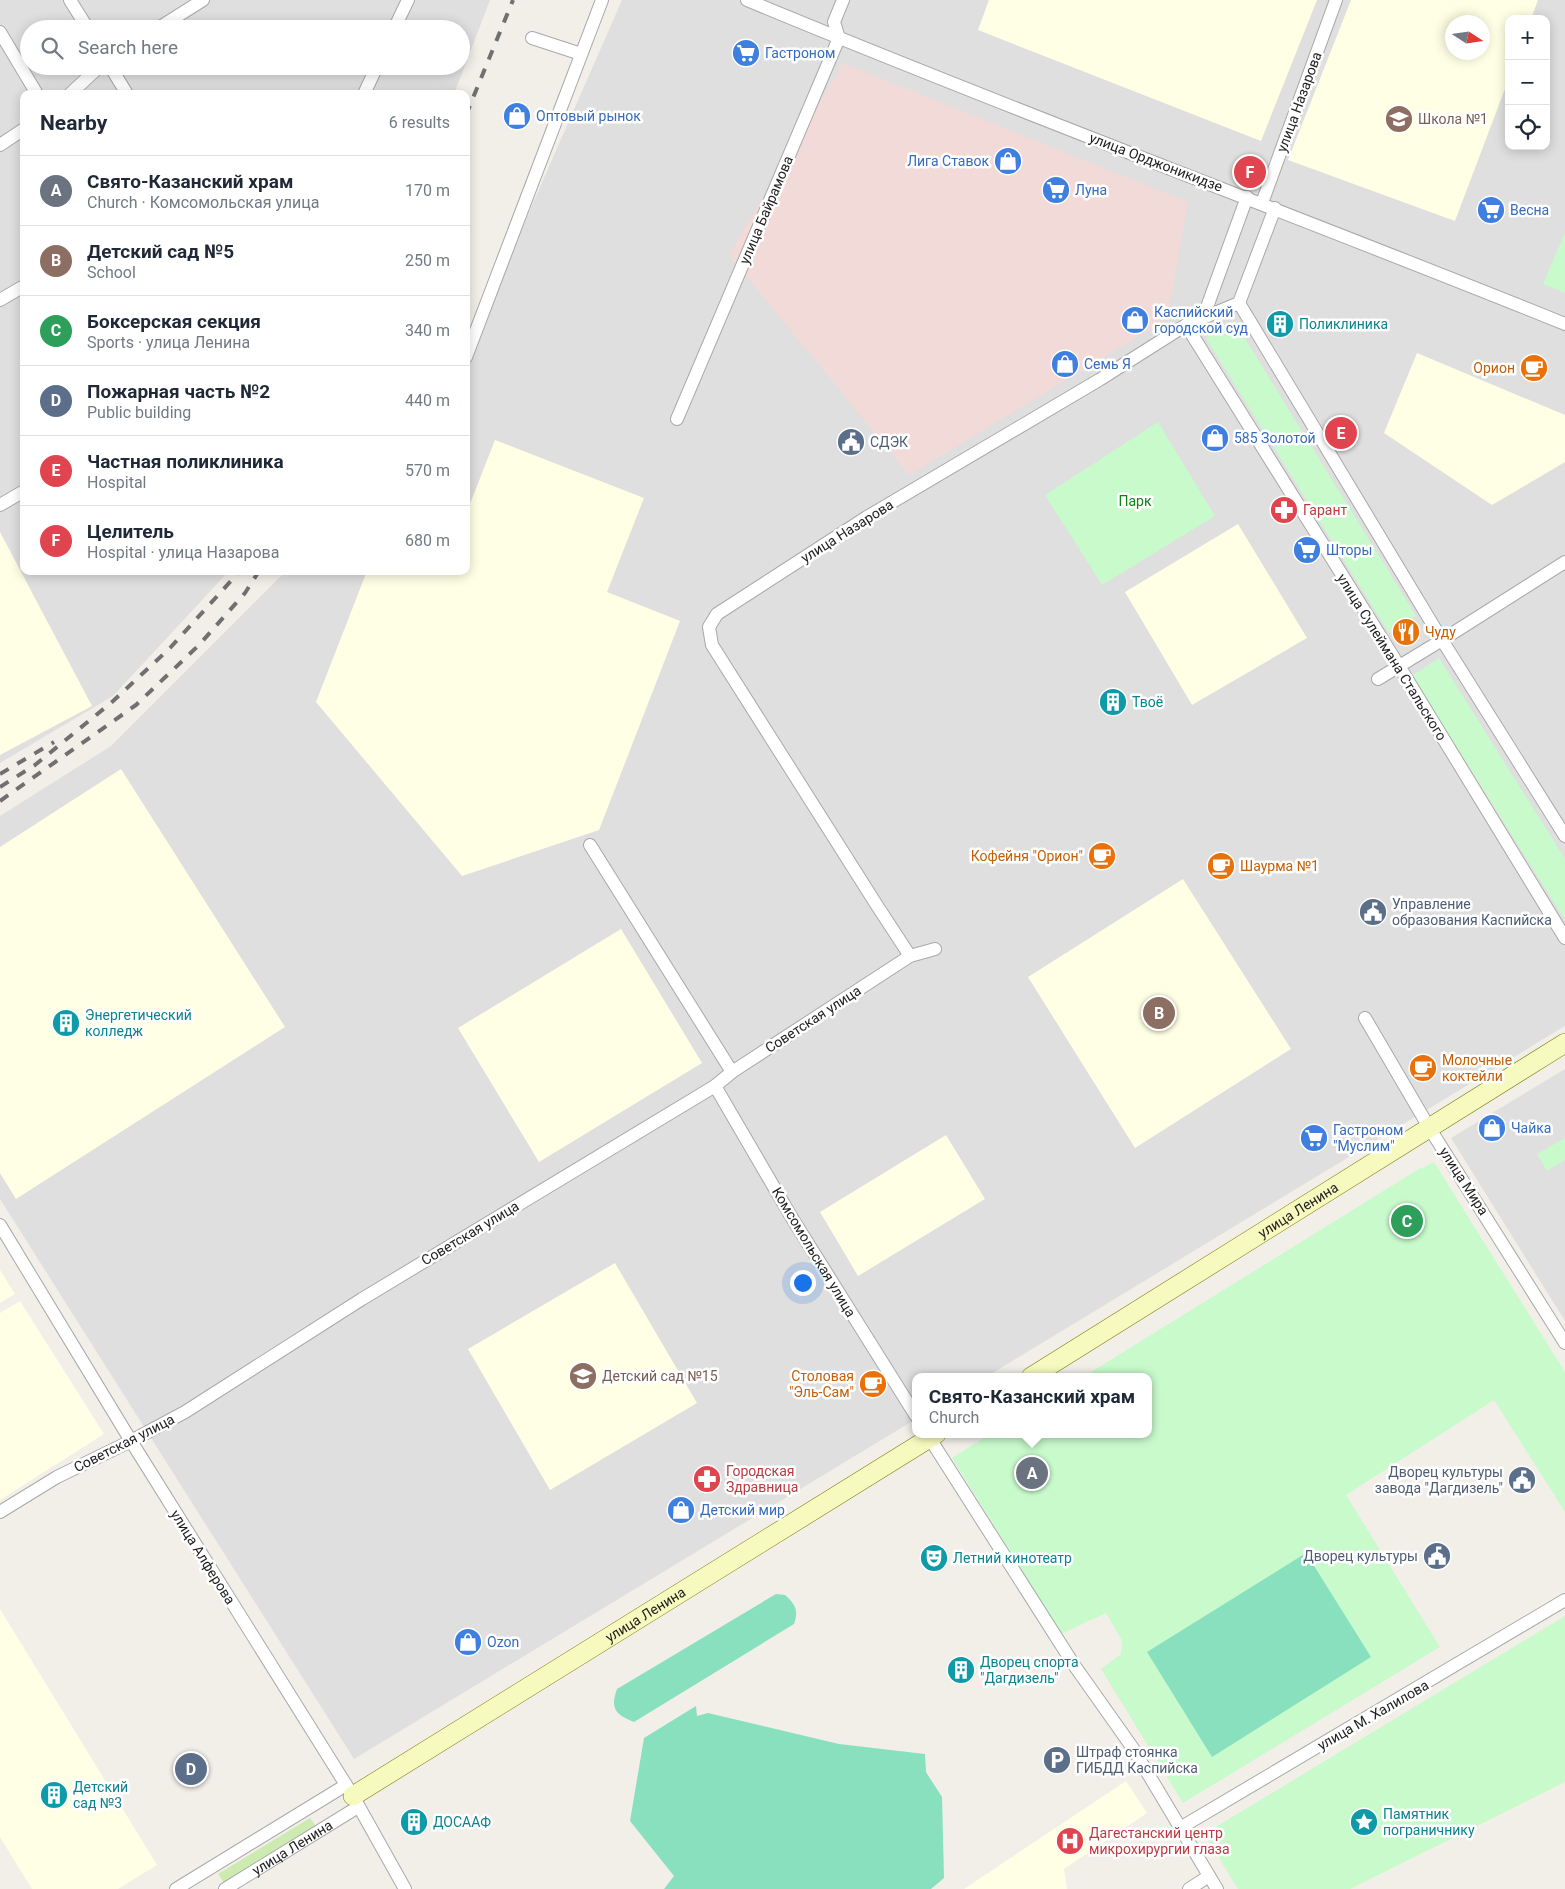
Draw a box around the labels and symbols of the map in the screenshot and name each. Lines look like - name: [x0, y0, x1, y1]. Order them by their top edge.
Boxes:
- north arrow: [1445, 15, 1490, 60]
- supermarket icon: Гастроном: [731, 38, 761, 68]
- place label: Гастроном: [765, 45, 835, 61]
- street label: улица Назарова: [1273, 50, 1325, 154]
- shop icon: Оптовый рынок: [502, 101, 532, 131]
- school or university icon: Школа №1: [1384, 104, 1414, 134]
- place label: Оптовый рынок: [536, 108, 641, 124]
- place label: Школа №1: [1418, 111, 1488, 127]
- street label: улица Орджоникидзе: [1087, 129, 1225, 195]
- shop icon: Лига Ставок: [993, 146, 1023, 176]
- place label: Лига Ставок: [907, 153, 989, 169]
- pin: F: [1234, 153, 1266, 191]
- street label: улица Байрамова: [736, 154, 796, 266]
- supermarket icon: Луна: [1041, 175, 1071, 205]
- place label: Луна: [1075, 182, 1107, 198]
- supermarket icon: Весна: [1476, 195, 1506, 225]
- place label: Весна: [1510, 202, 1549, 218]
- place label: Каспийский городской суд: [1154, 304, 1248, 336]
- shop icon: Каспийский городской суд: [1120, 305, 1150, 335]
- building icon: Поликлиника: [1265, 309, 1295, 339]
- place label: Поликлиника: [1299, 316, 1388, 332]
- shop icon: Семь Я: [1050, 349, 1080, 379]
- cafe icon: Орион: [1519, 353, 1549, 383]
- place label: Семь Я: [1084, 356, 1131, 372]
- place label: Орион: [1473, 360, 1515, 376]
- pin: E: [1325, 414, 1357, 452]
- shop icon: 585 Золотой: [1200, 423, 1230, 453]
- public building icon: СДЭК: [836, 427, 866, 457]
- place label: 585 Золотой: [1234, 430, 1316, 446]
- place label: СДЭК: [870, 434, 908, 450]
- park label: Парк: [1118, 493, 1152, 509]
- pharmacy icon: Гарант: [1269, 495, 1299, 525]
- street label: улица Назарова: [798, 496, 896, 566]
- place label: Гарант: [1303, 502, 1348, 518]
- supermarket icon: Шторы: [1292, 535, 1322, 565]
- place label: Шторы: [1326, 542, 1372, 558]
- street label: улица Сулеймана Стальского: [1334, 571, 1450, 743]
- restaurant icon: Чуду: [1391, 617, 1421, 647]
- place label: Чуду: [1425, 624, 1456, 640]
- building icon: Твоё: [1098, 687, 1128, 717]
- place label: Твоё: [1132, 694, 1163, 710]
- cafe icon: Кофейня "Орион": [1087, 841, 1117, 871]
- place label: Кофейня "Орион": [971, 848, 1083, 864]
- cafe icon: Шаурма №1: [1206, 851, 1236, 881]
- place label: Шаурма №1: [1240, 858, 1319, 874]
- place label: Управление образования Каспийска: [1392, 896, 1552, 928]
- public building icon: Управление образования Каспийска: [1358, 897, 1388, 927]
- street label: Советская улица: [762, 982, 864, 1056]
- pin: B: [1143, 994, 1175, 1032]
- place label: Энергетический колледж: [85, 1007, 192, 1039]
- building icon: Энергетический колледж: [51, 1008, 81, 1038]
- place label: Молочные коктейли: [1442, 1052, 1512, 1084]
- cafe icon: Молочные коктейли: [1408, 1053, 1438, 1083]
- shop icon: Чайка: [1477, 1113, 1507, 1143]
- place label: Чайка: [1511, 1120, 1551, 1136]
- place label: Гастроном "Муслим": [1333, 1122, 1403, 1154]
- supermarket icon: Гастроном "Муслим": [1299, 1123, 1329, 1153]
- street label: улица Мира: [1436, 1144, 1492, 1218]
- street label: улица Ленина: [1255, 1179, 1341, 1241]
- street label: Комсомольская улица: [769, 1184, 859, 1320]
- street label: Советская улица: [418, 1198, 522, 1268]
- pin: C: [1391, 1202, 1423, 1240]
- your location: [790, 1270, 816, 1296]
- school or university icon: Детский сад №15: [568, 1361, 598, 1391]
- place label: Детский сад №15: [602, 1368, 718, 1384]
- place label: Столовая "Эль-Сам": [789, 1368, 854, 1400]
- cafe icon: Столовая "Эль-Сам": [858, 1369, 888, 1399]
- street label: Советская улица: [71, 1411, 177, 1475]
- pin: A: [1016, 1454, 1048, 1492]
- place label: Городская Здравница: [726, 1463, 798, 1495]
- pharmacy icon: Городская Здравница: [692, 1464, 722, 1494]
- place label: Дворец культуры завода "Дагдизель": [1375, 1464, 1503, 1496]
- public building icon: Дворец культуры завода "Дагдизель": [1507, 1465, 1537, 1495]
- shop icon: Детский мир: [666, 1495, 696, 1525]
- place label: Детский мир: [700, 1502, 785, 1518]
- street label: улица Алферова: [168, 1507, 238, 1607]
- public building icon: Дворец культуры: [1422, 1541, 1452, 1571]
- theatre icon: Летний кинотеатр: [919, 1543, 949, 1573]
- place label: Дворец культуры: [1303, 1548, 1418, 1564]
- place label: Летний кинотеатр: [953, 1550, 1072, 1566]
- street label: улица Ленина: [602, 1584, 688, 1645]
- shop icon: Ozon: [453, 1627, 483, 1657]
- place label: Ozon: [487, 1634, 519, 1650]
- place label: Дворец спорта "Дагдизель": [980, 1654, 1079, 1686]
- building icon: Дворец спорта "Дагдизель": [946, 1655, 976, 1685]
- street label: улица М. Халилова: [1315, 1677, 1431, 1753]
- place label: Штраф стоянка ГИБДД Каспийска: [1076, 1744, 1198, 1776]
- parking icon: Штраф стоянка ГИБДД Каспийска: [1042, 1745, 1072, 1775]
- pin: D: [175, 1750, 207, 1788]
- place label: Детский сад №3: [73, 1779, 128, 1811]
- building icon: Детский сад №3: [39, 1780, 69, 1810]
- place label: Памятник пограничнику: [1383, 1806, 1475, 1838]
- building icon: ДОСААФ: [399, 1807, 429, 1837]
- place icon: Памятник пограничнику: [1349, 1807, 1379, 1837]
- place label: ДОСААФ: [433, 1814, 491, 1830]
- street label: улица Ленина: [249, 1817, 335, 1878]
- place label: Дагестанский центр микрохирургии глаза: [1089, 1825, 1230, 1857]
- hospital icon: Дагестанский центр микрохирургии глаза: [1055, 1826, 1085, 1856]

